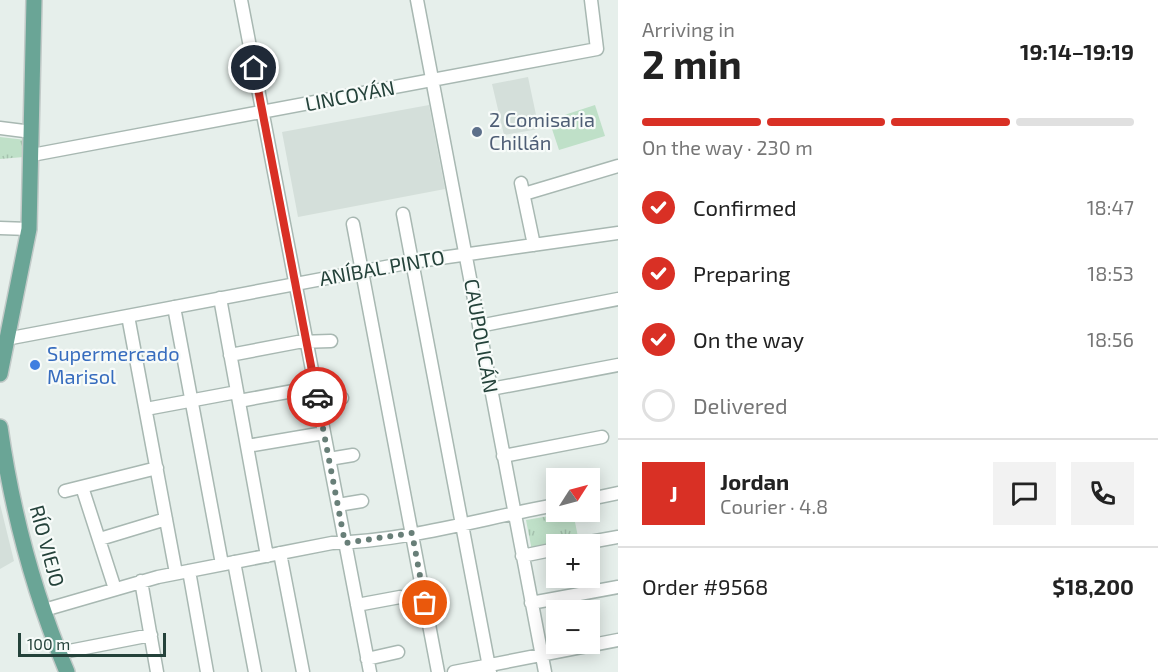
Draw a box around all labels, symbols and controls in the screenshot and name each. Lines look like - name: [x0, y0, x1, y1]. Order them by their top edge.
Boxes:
- text: Arriving in: [642, 17, 735, 41]
- text: 19:14–19:19: [1020, 38, 1134, 64]
- text: 2 min: [642, 40, 742, 87]
- pin: [228, 42, 279, 93]
- icon: home: [237, 51, 270, 84]
- street label: LINCOYÁN: [303, 75, 397, 115]
- place label: 2 Comisaria Chillán: [489, 107, 595, 154]
- marker: 2 Comisaria Chillán: [470, 125, 484, 139]
- text: On the way · 230 m: [642, 135, 813, 159]
- icon: check: [642, 191, 675, 224]
- text: Confirmed: [693, 194, 797, 220]
- text: 18:47: [1087, 195, 1134, 219]
- street label: ANÍBAL PINTO: [317, 244, 446, 290]
- icon: check: [642, 257, 675, 290]
- text: Preparing: [693, 260, 791, 286]
- text: 18:53: [1087, 261, 1134, 285]
- street label: CAUPOLICÁN: [460, 277, 504, 395]
- icon: check: [642, 323, 675, 356]
- text: On the way: [693, 326, 804, 352]
- text: 18:56: [1087, 327, 1134, 351]
- place label: Supermercado Marisol: [47, 341, 180, 388]
- marker: Supermercado Marisol: [28, 358, 42, 372]
- courier: [287, 367, 347, 427]
- icon: car: [301, 381, 334, 414]
- text: Delivered: [693, 392, 788, 418]
- button: chat: [993, 462, 1056, 525]
- button: phone: [1071, 462, 1134, 525]
- north arrow: [546, 468, 600, 522]
- map controls: [546, 468, 600, 654]
- text: Jordan: [720, 468, 789, 494]
- text: J: [669, 480, 678, 506]
- text: Courier · 4.8: [720, 494, 828, 518]
- street label: RÍO VIEJO: [26, 502, 70, 589]
- button: +: [546, 534, 600, 588]
- text: Order #9568: [642, 573, 768, 599]
- text: $18,200: [1052, 573, 1134, 599]
- pin: [399, 577, 450, 628]
- icon: bag: [408, 586, 441, 619]
- button: −: [546, 600, 600, 654]
- scale bar: [18, 630, 166, 658]
- text: 100 m: [27, 634, 70, 653]

